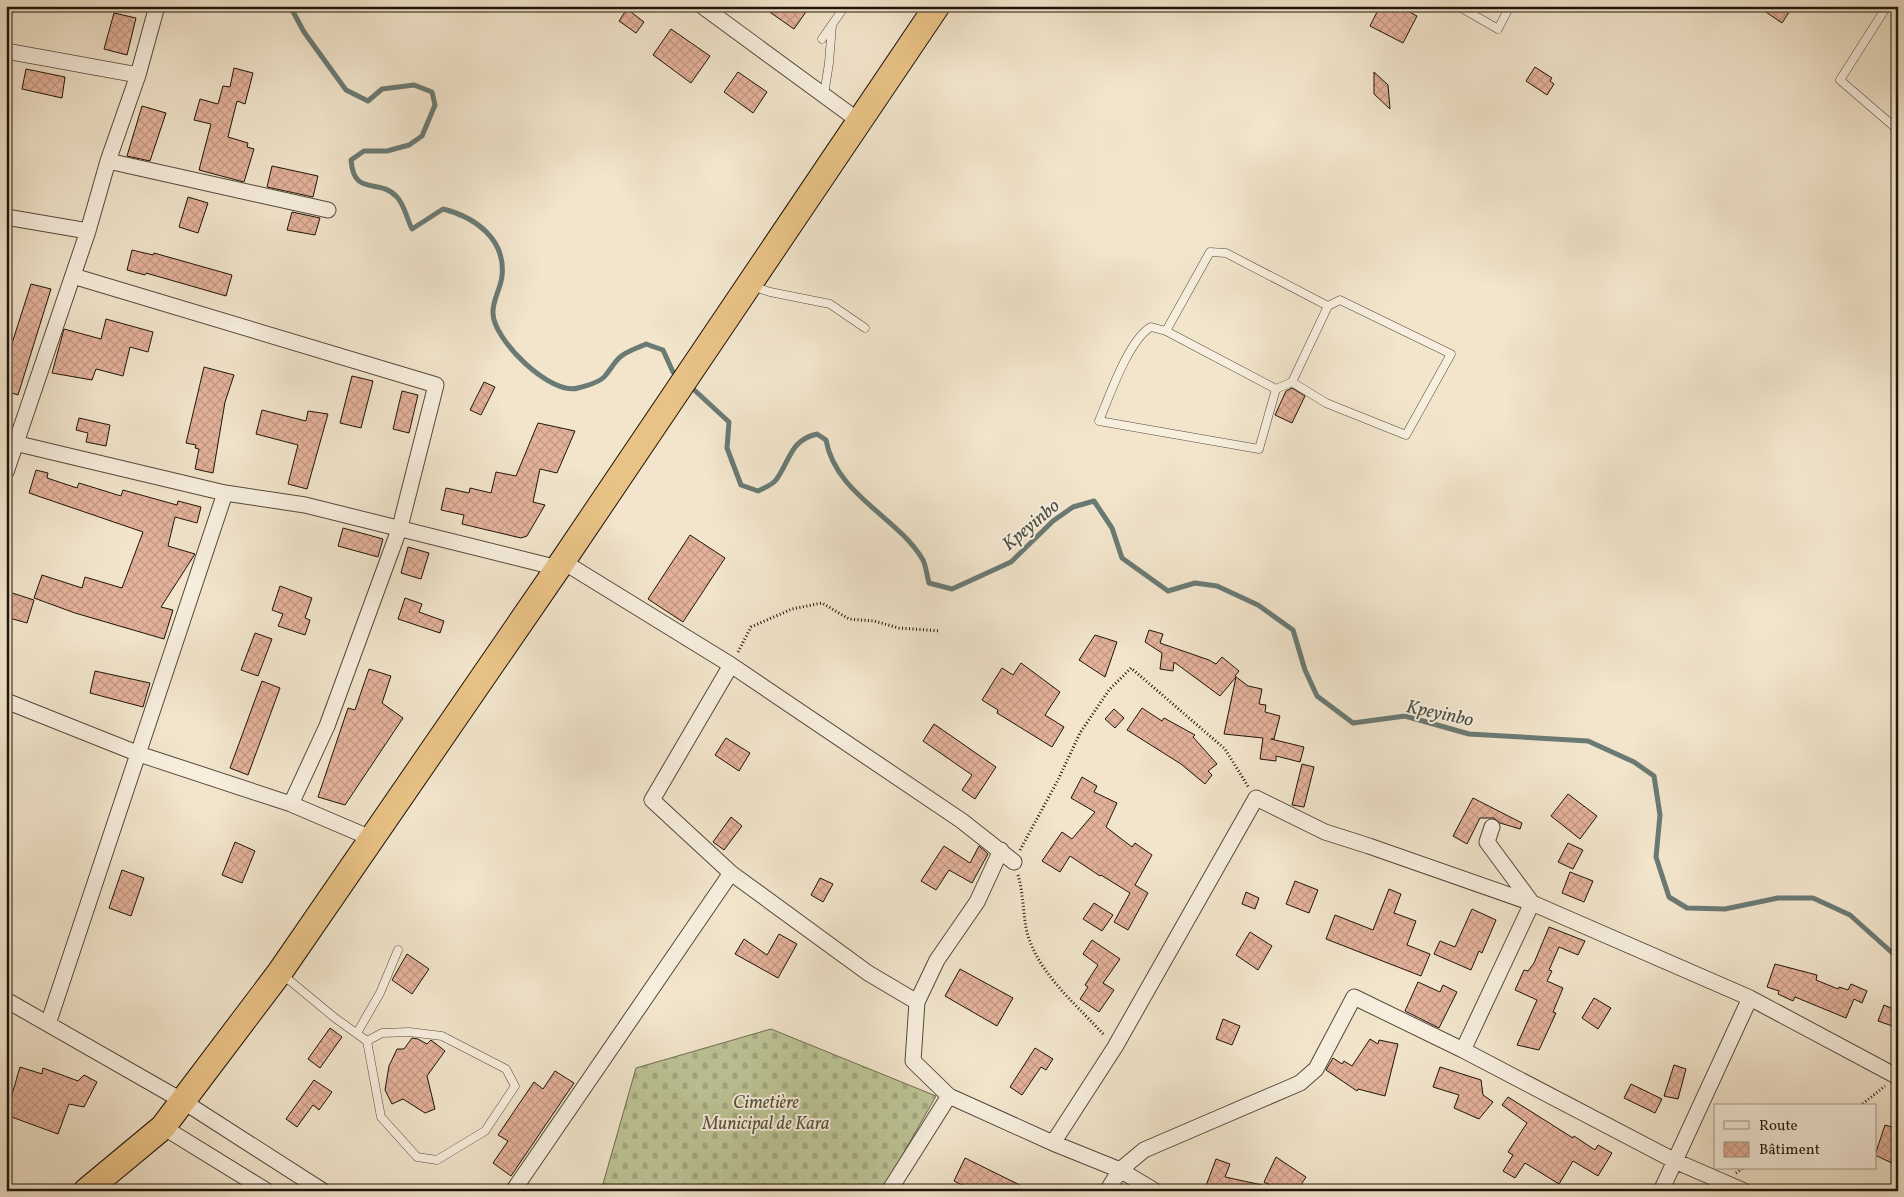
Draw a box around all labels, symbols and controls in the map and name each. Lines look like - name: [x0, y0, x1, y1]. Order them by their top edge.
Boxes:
- water label: Kpeyinbo: [997, 493, 1066, 557]
- water label: Kpeyinbo: [1404, 694, 1476, 734]
- park label: Cimetière Municipal de Kara: [702, 1091, 830, 1137]
- legend: [1714, 1104, 1876, 1170]
- text: Route: [1759, 1116, 1798, 1137]
- text: Bâtiment: [1759, 1140, 1820, 1161]

